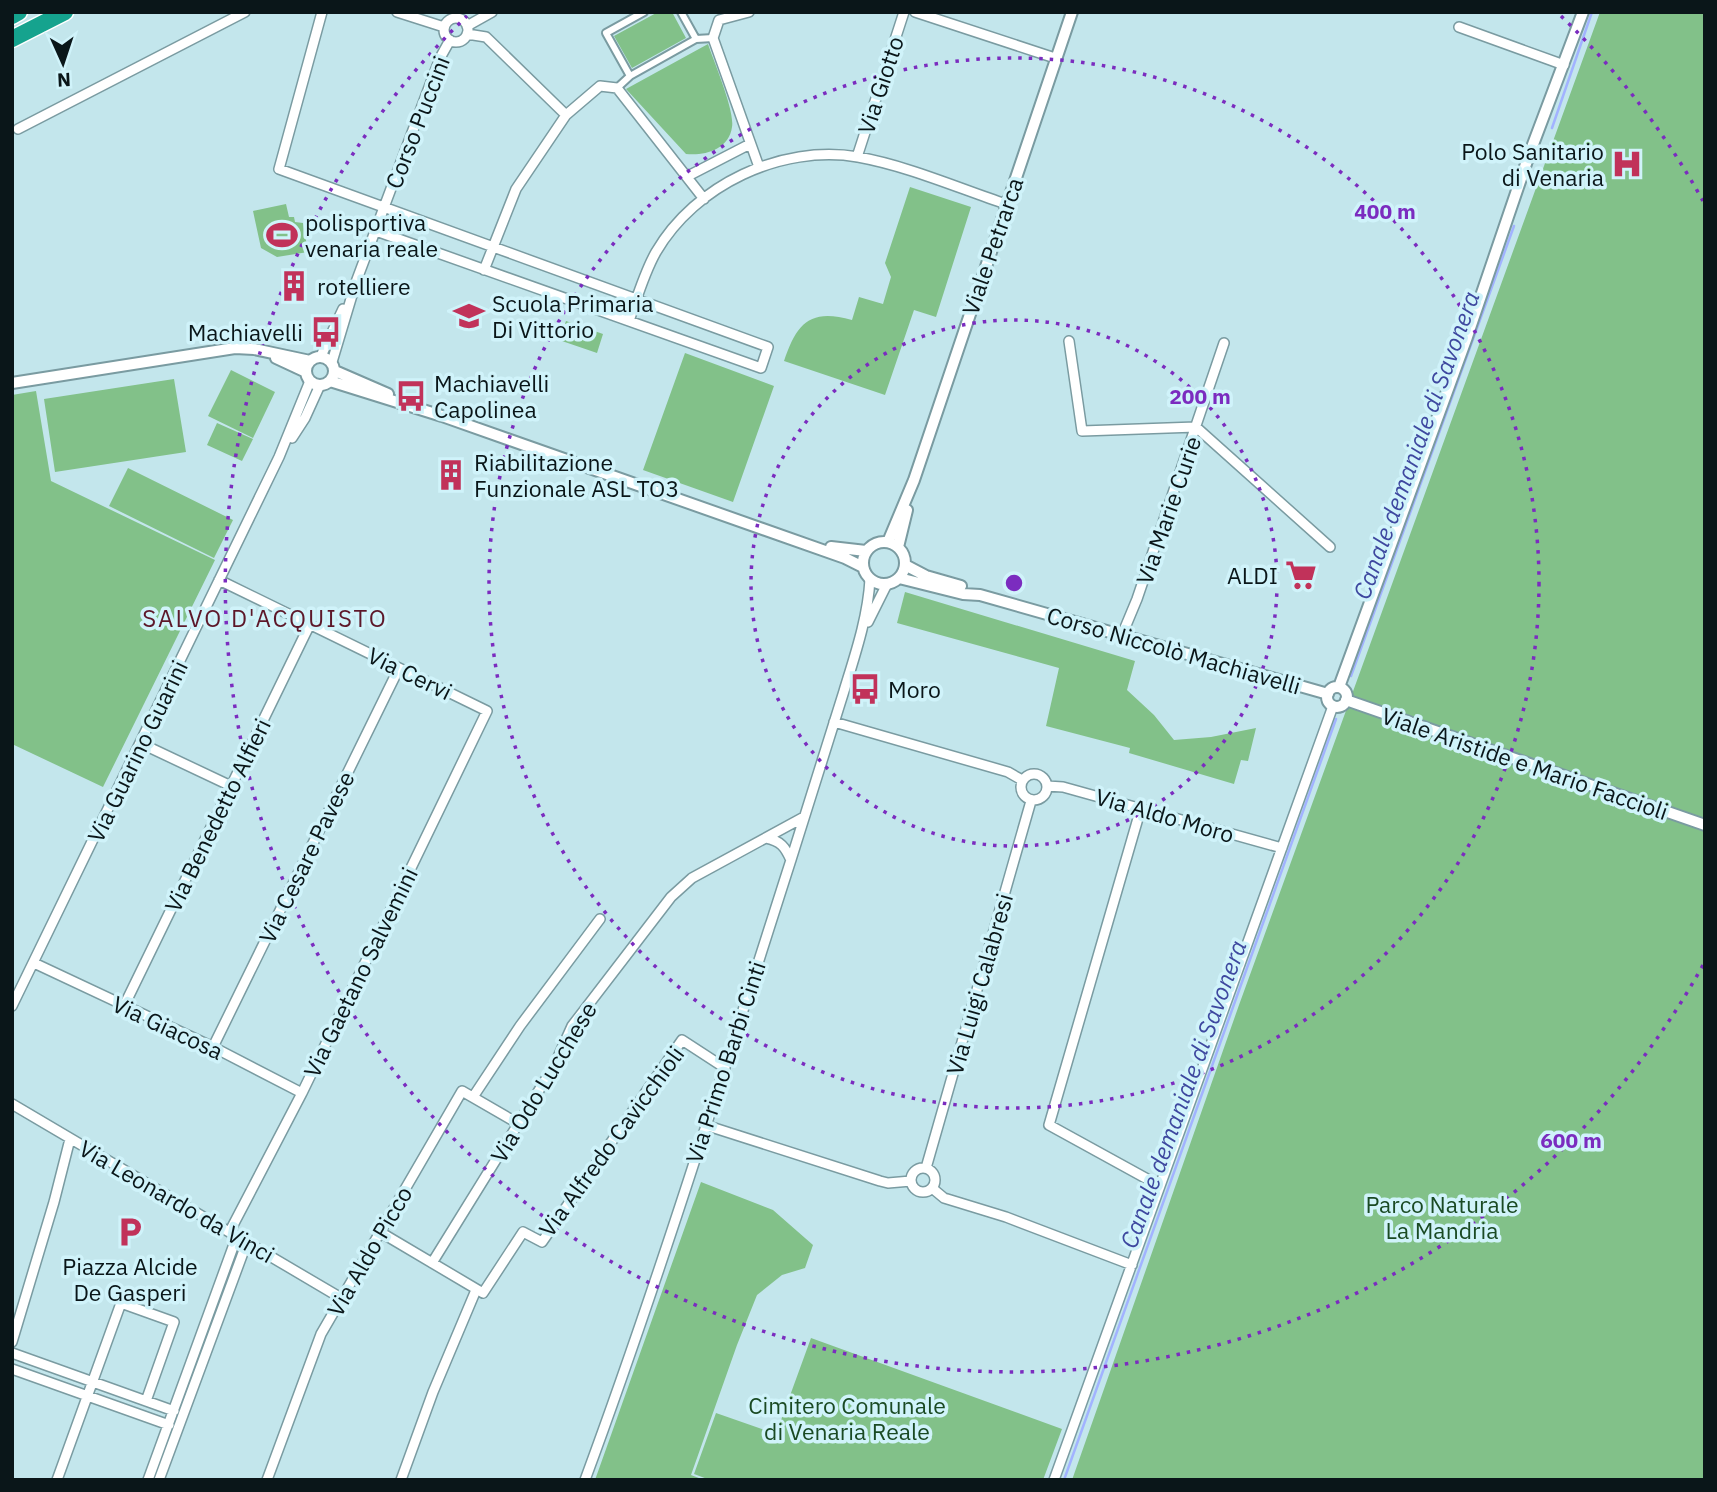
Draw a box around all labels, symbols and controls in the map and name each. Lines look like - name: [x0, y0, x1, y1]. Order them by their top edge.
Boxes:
- north arrow: [28, 28, 98, 98]
- street label: Via Giotto: [850, 32, 910, 138]
- street label: Corso Puccini: [378, 51, 456, 193]
- text: N: [56, 68, 71, 92]
- place label: Polo Sanitario di Venaria: [1461, 136, 1604, 192]
- hospital icon: Polo Sanitario di Venaria: [1610, 147, 1644, 181]
- street label: Viale Petrarca: [954, 173, 1030, 319]
- text: 400 m: [1354, 197, 1416, 225]
- place label: polisportiva venaria reale: [305, 207, 438, 263]
- sports icon: polisportiva venaria reale: [265, 218, 299, 252]
- building icon: rotelliere: [277, 269, 311, 303]
- place label: rotelliere: [317, 271, 411, 301]
- water label: Canale demaniale di Savonera: [1345, 287, 1487, 603]
- place label: Scuola Primaria Di Vittorio: [492, 288, 654, 344]
- school or university icon: Scuola Primaria Di Vittorio: [452, 299, 486, 333]
- bus stop icon: Machiavelli: [309, 315, 343, 349]
- place label: Machiavelli: [188, 317, 303, 347]
- place label: Machiavelli Capolinea: [434, 368, 549, 424]
- bus stop icon: Machiavelli Capolinea: [394, 379, 428, 413]
- text: 200 m: [1169, 382, 1231, 410]
- street label: Via Marie Curie: [1129, 432, 1207, 588]
- place label: Riabilitazione Funzionale ASL TO3: [474, 447, 679, 503]
- building icon: Riabilitazione Funzionale ASL TO3: [434, 458, 468, 492]
- supermarket icon: ALDI: [1284, 558, 1318, 592]
- place label: ALDI: [1227, 560, 1278, 590]
- centre of rings: [1002, 571, 1026, 595]
- street label: Corso Niccolò Machiavelli: [1044, 599, 1304, 701]
- district label: SALVO D'ACQUISTO: [142, 602, 388, 634]
- street label: Via Cervi: [363, 640, 457, 706]
- street label: Via Guarino Guarini: [80, 655, 194, 847]
- bus stop icon: Moro: [848, 672, 882, 706]
- place label: Moro: [888, 674, 941, 704]
- street label: Viale Aristide e Mario Faccioli: [1378, 700, 1672, 826]
- street label: Via Benedetto Alfieri: [157, 713, 277, 917]
- street label: Via Cesare Pavese: [251, 766, 361, 948]
- street label: Via Aldo Moro: [1092, 781, 1238, 849]
- street label: Via Gaetano Salvemini: [296, 862, 424, 1082]
- street label: Via Luigi Calabresi: [939, 890, 1019, 1078]
- water label: Canale demaniale di Savonera: [1112, 936, 1254, 1252]
- street label: Via Primo Barbi Cinti: [678, 957, 772, 1167]
- street label: Via Giacosa: [108, 988, 228, 1066]
- street label: Via Odo Lucchese: [483, 996, 603, 1168]
- street label: Via Alfredo Cavicchioli: [532, 1040, 690, 1242]
- text: 600 m: [1540, 1126, 1602, 1154]
- street label: Via Leonardo da Vinci: [74, 1133, 280, 1269]
- street label: Via Aldo Picco: [320, 1180, 418, 1322]
- park label: Parco Naturale La Mandria: [1365, 1189, 1519, 1245]
- parking icon: Piazza Alcide De Gasperi: [113, 1215, 147, 1249]
- place label: Piazza Alcide De Gasperi: [62, 1251, 198, 1307]
- park label: Cimitero Comunale di Venaria Reale: [748, 1390, 946, 1446]

